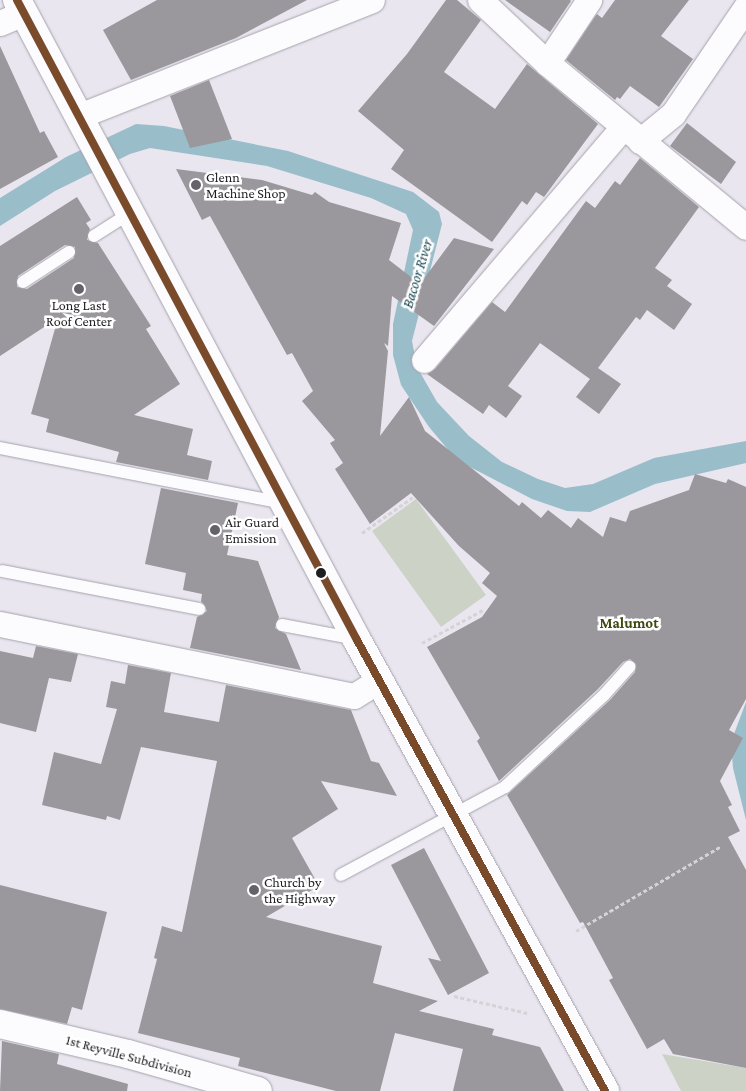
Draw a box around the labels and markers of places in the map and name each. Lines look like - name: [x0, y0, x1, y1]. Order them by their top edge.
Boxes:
- place label: Glenn Machine Shop: [206, 169, 286, 202]
- marker: Glenn Machine Shop: [190, 179, 202, 191]
- marker: Long Last Roof Center: [73, 283, 85, 295]
- place label: Long Last Roof Center: [46, 297, 112, 330]
- place label: Air Guard Emission: [225, 514, 279, 546]
- marker: Air Guard Emission: [209, 524, 221, 536]
- unlabelled marker: [316, 568, 326, 578]
- place label: Church by the Highway: [264, 874, 335, 906]
- marker: Church by the Highway: [248, 884, 260, 896]

